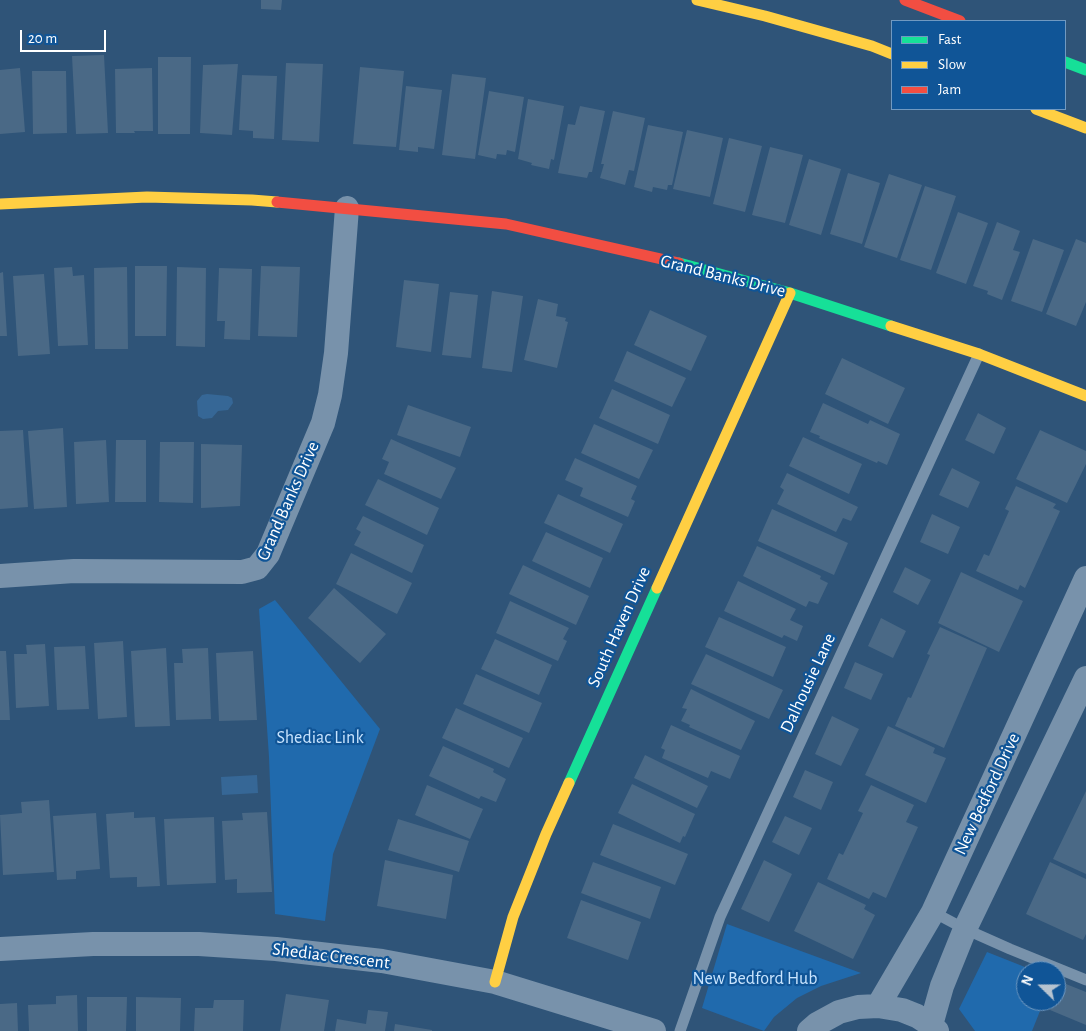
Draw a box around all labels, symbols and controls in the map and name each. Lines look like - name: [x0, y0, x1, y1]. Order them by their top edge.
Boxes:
- scale bar: [22, 20, 109, 52]
- legend: [891, 20, 1066, 110]
- text: 20 m: [28, 31, 57, 46]
- text: Fast: [938, 32, 961, 47]
- text: Slow: [938, 57, 966, 72]
- text: Jam: [938, 82, 961, 97]
- street label: Grand Banks Drive: [658, 250, 788, 302]
- street label: Grand Banks Drive: [252, 438, 324, 564]
- street label: South Haven Drive: [583, 563, 655, 691]
- street label: Dalhousie Lane: [776, 630, 840, 736]
- park label: Shediac Link: [276, 727, 364, 749]
- street label: New Bedford Drive: [949, 730, 1025, 858]
- street label: Shediac Crescent: [271, 938, 391, 974]
- north arrow: [1016, 961, 1066, 1011]
- park label: New Bedford Hub: [693, 968, 817, 990]
- text: N: [1020, 974, 1036, 988]

